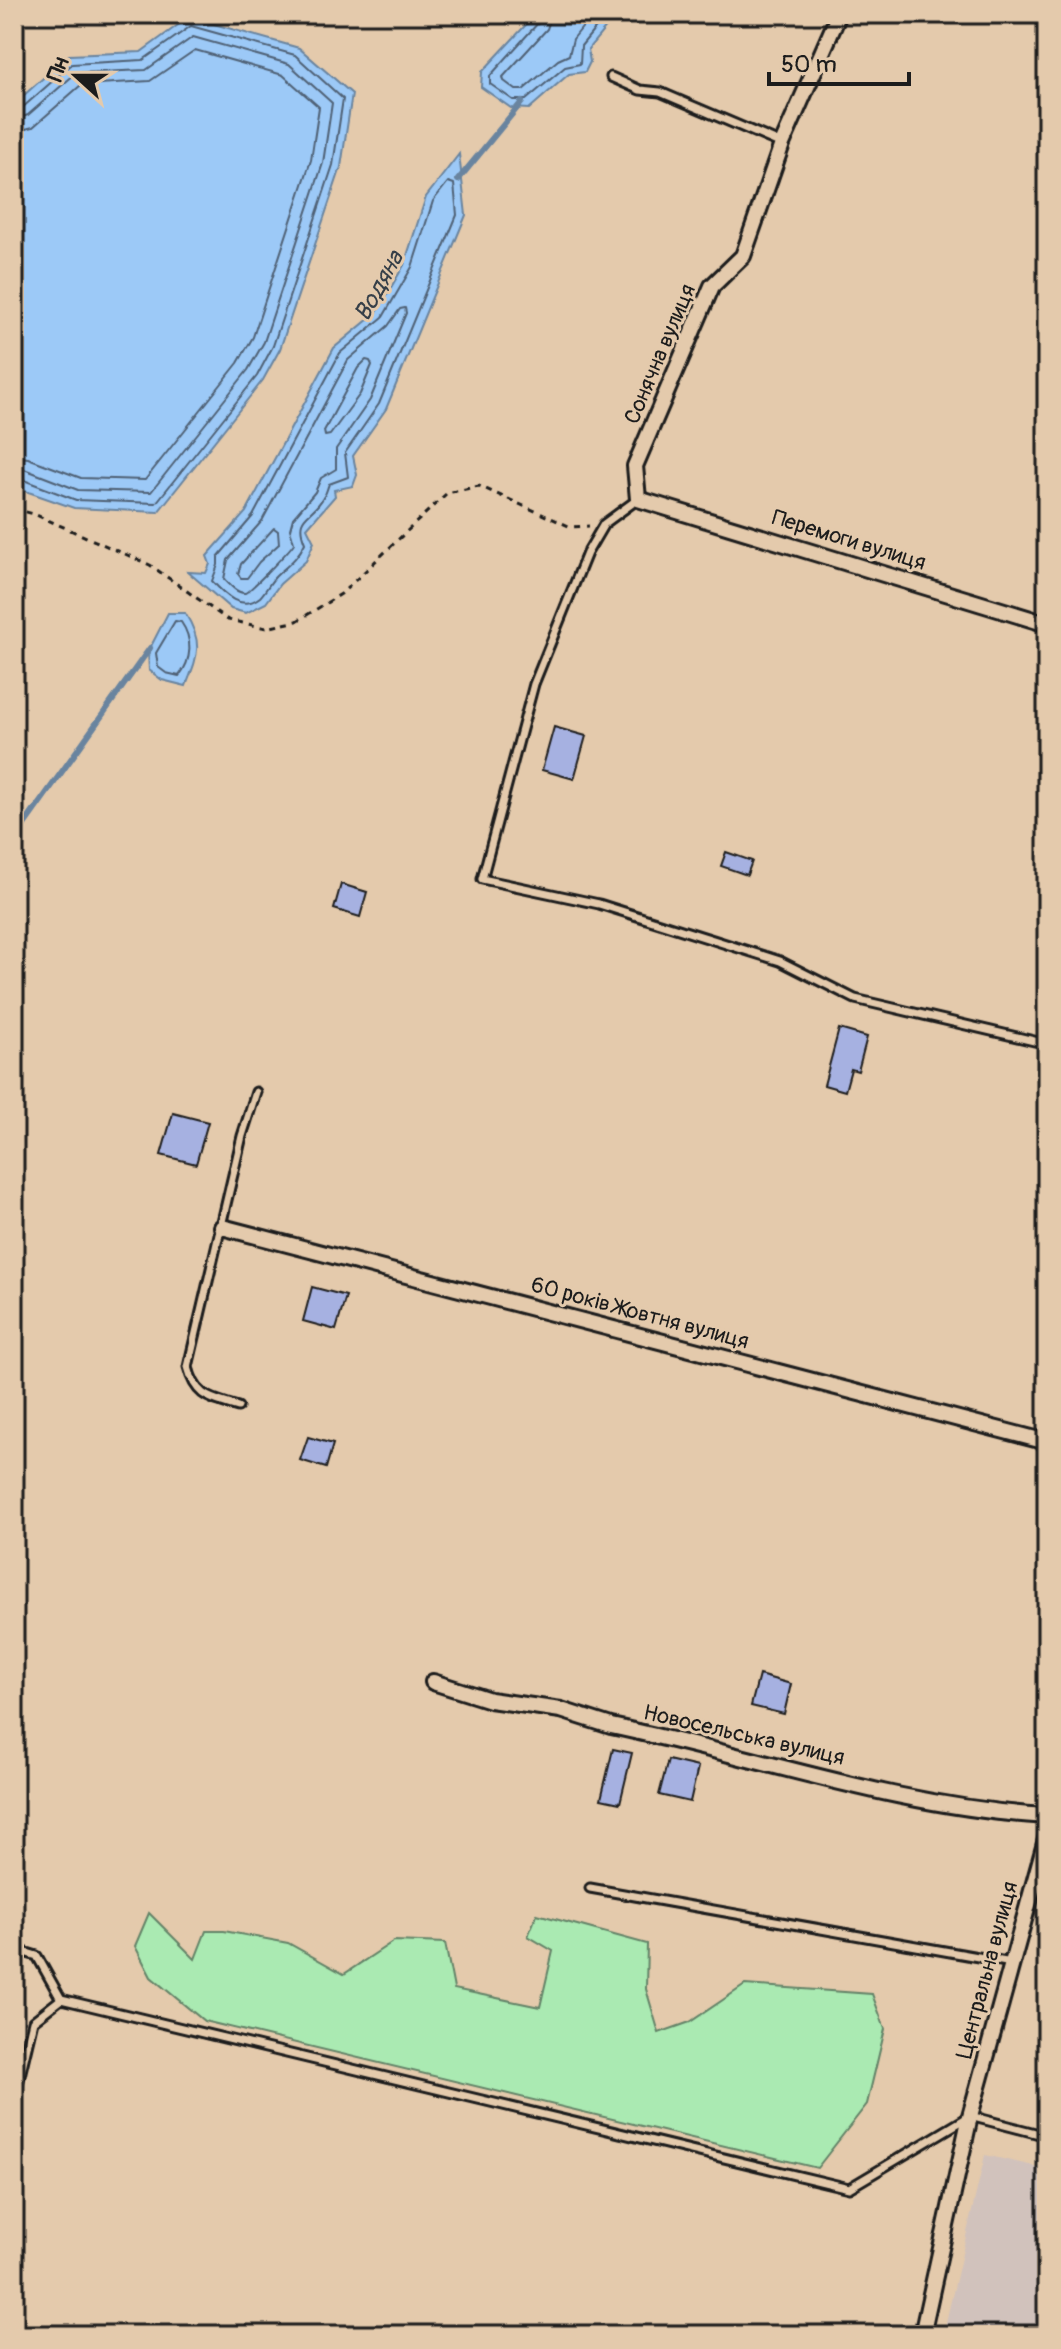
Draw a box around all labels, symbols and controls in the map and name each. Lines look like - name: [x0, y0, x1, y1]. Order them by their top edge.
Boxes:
- north arrow: [36, 36, 116, 116]
- scale bar: [769, 36, 909, 86]
- text: 50 m: [781, 50, 837, 79]
- text: Пн: [41, 53, 76, 85]
- water label: Водяна: [348, 244, 411, 326]
- street label: Сонячна вулиця: [618, 280, 702, 428]
- street label: Перемоги вулиця: [769, 503, 929, 577]
- street label: 60 років Жовтня вулиця: [528, 1270, 752, 1356]
- street label: Новосельська вулиця: [641, 1698, 847, 1772]
- street label: Центральна вулиця: [950, 1878, 1024, 2062]

